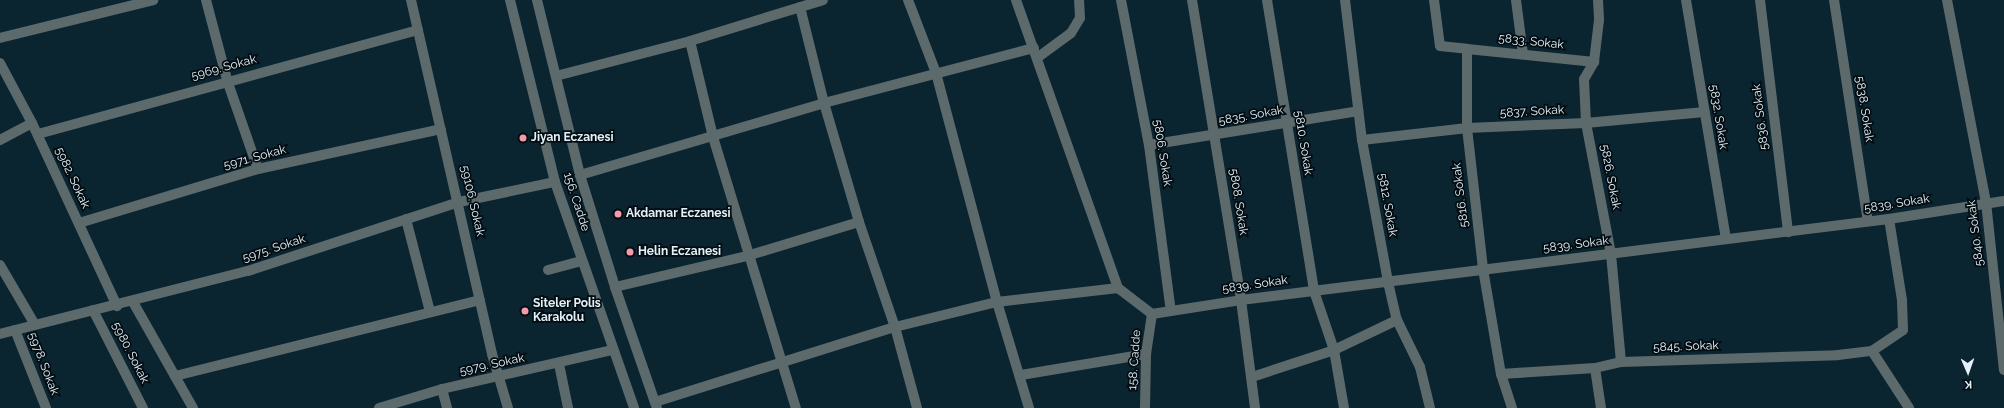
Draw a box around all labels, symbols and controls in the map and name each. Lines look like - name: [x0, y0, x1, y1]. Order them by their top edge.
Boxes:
- street label: 5833. Sokak: [1498, 31, 1564, 53]
- street label: 5969. Sokak: [190, 52, 258, 84]
- street label: 5838. Sokak: [1852, 75, 1876, 143]
- street label: 5836. Sokak: [1750, 83, 1772, 151]
- street label: 5832. Sokak: [1706, 84, 1730, 150]
- street label: 5835. Sokak: [1217, 103, 1285, 129]
- street label: 5837. Sokak: [1499, 103, 1565, 121]
- street label: 5810. Sokak: [1291, 110, 1315, 176]
- street label: 5806. Sokak: [1150, 119, 1174, 187]
- place label: Jiyan Eczanesi: [531, 131, 613, 145]
- marker: Jiyan Eczanesi: [518, 133, 528, 143]
- street label: 5971. Sokak: [222, 143, 288, 173]
- street label: 5826. Sokak: [1597, 143, 1623, 211]
- street label: 5982. Sokak: [52, 145, 92, 211]
- street label: 5816. Sokak: [1450, 162, 1472, 228]
- street label: 59106. Sokak: [457, 164, 487, 238]
- street label: 5808. Sokak: [1226, 168, 1250, 236]
- street label: 156. Cadde: [560, 171, 592, 233]
- street label: 5812. Sokak: [1374, 172, 1400, 238]
- street label: 5839. Sokak: [1863, 192, 1931, 216]
- street label: 5840. Sokak: [1965, 199, 1987, 267]
- place label: Akdamar Eczanesi: [626, 207, 731, 221]
- marker: Akdamar Eczanesi: [613, 209, 623, 219]
- street label: 5975. Sokak: [241, 232, 307, 266]
- street label: 5839. Sokak: [1542, 234, 1610, 256]
- place label: Helin Eczanesi: [638, 245, 721, 259]
- marker: Helin Eczanesi: [625, 247, 635, 257]
- street label: 5839. Sokak: [1221, 273, 1289, 297]
- place label: Siteler Polis Karakolu: [533, 297, 601, 325]
- marker: Siteler Polis Karakolu: [520, 306, 530, 316]
- street label: 5980. Sokak: [108, 320, 152, 386]
- street label: 158. Cadde: [1126, 329, 1144, 391]
- street label: 5978. Sokak: [24, 331, 62, 397]
- street label: 5845. Sokak: [1653, 339, 1719, 355]
- street label: 5979. Sokak: [458, 351, 526, 379]
- north arrow: [1948, 352, 1988, 392]
- text: K: [1965, 378, 1972, 391]

